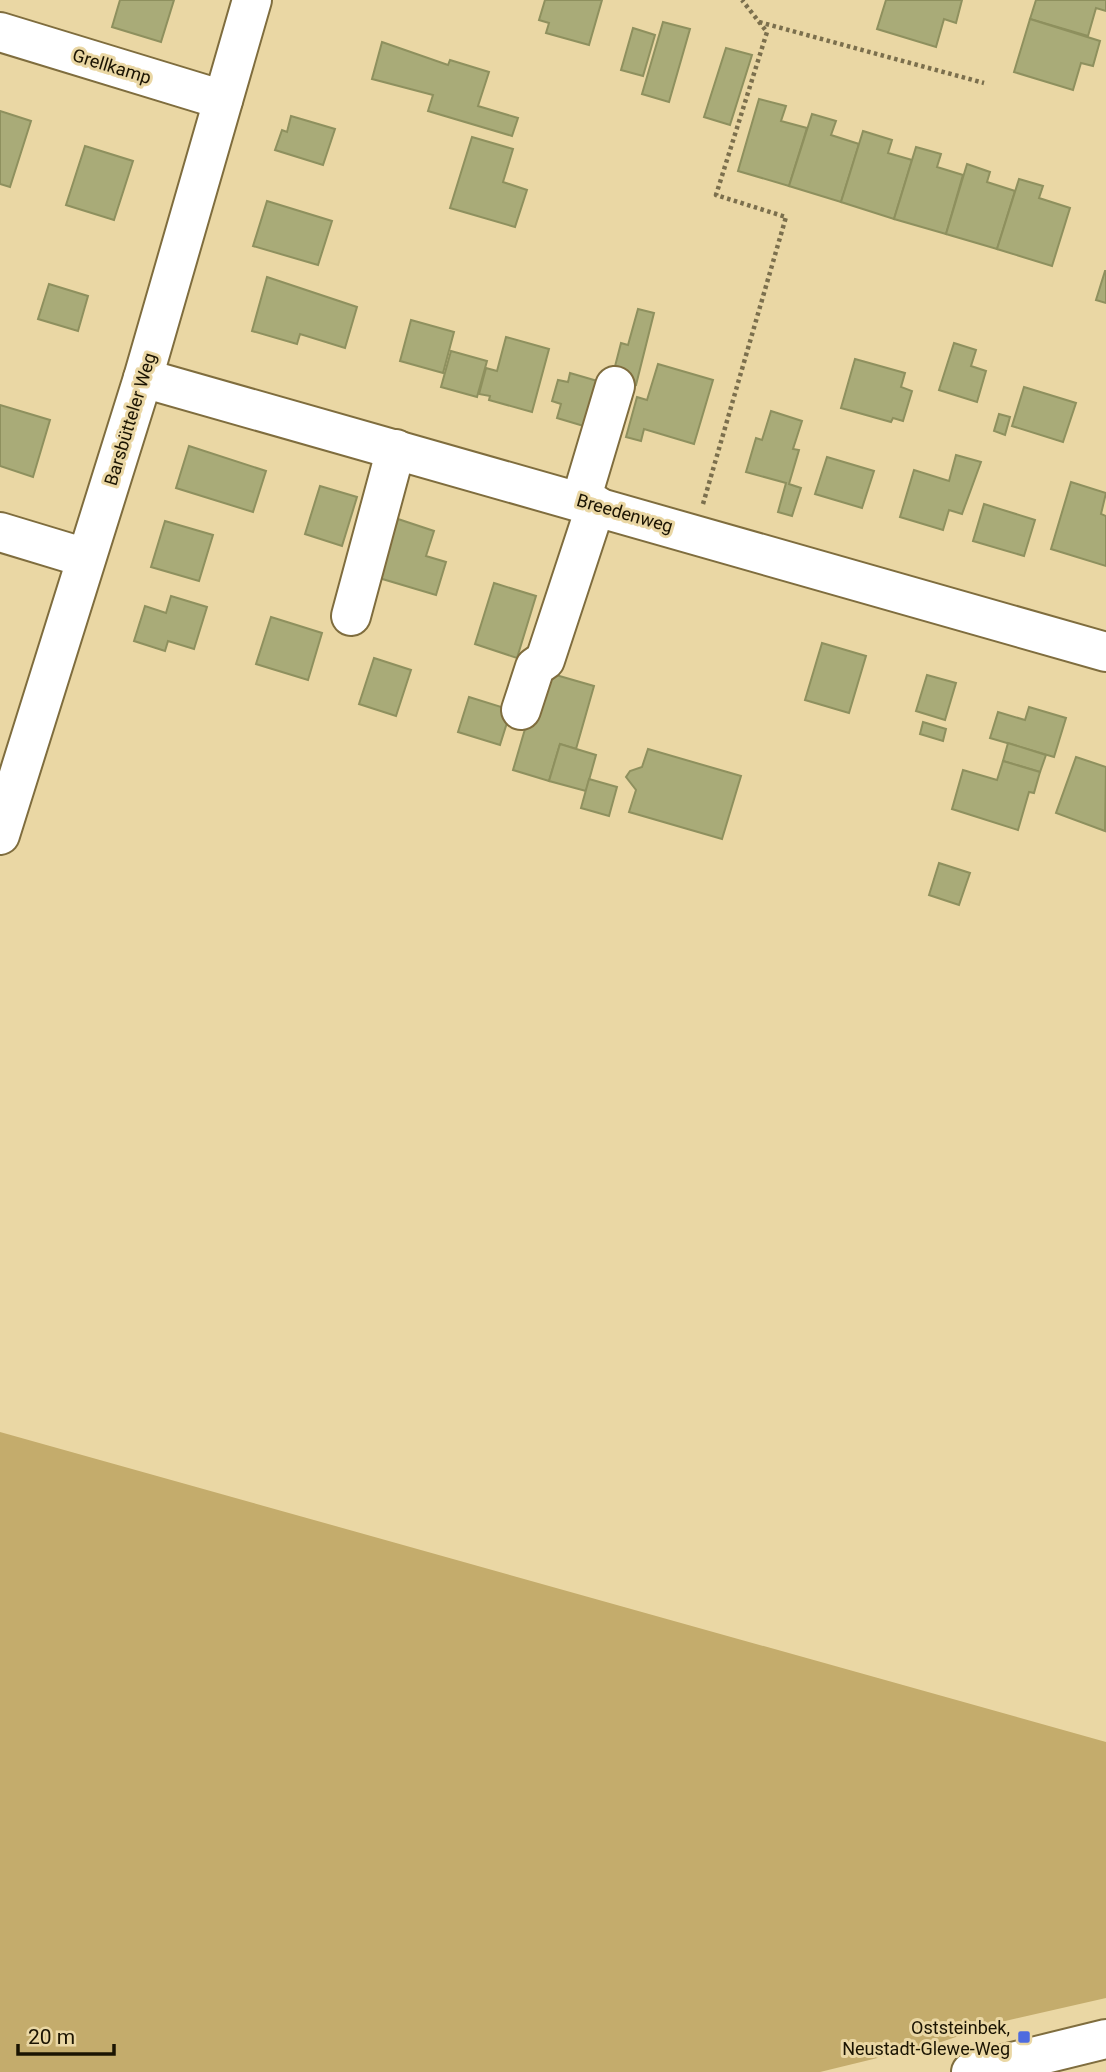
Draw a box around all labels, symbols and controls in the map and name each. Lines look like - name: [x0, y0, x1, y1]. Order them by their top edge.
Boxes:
- street label: Grellkamp: [70, 44, 154, 88]
- street label: Barsbütteler Weg: [100, 350, 160, 488]
- street label: Breedenweg: [574, 489, 676, 537]
- scale bar: [18, 2012, 114, 2056]
- place label: Oststeinbek, Neustadt-Glewe-Weg: [842, 2017, 1010, 2059]
- text: 20 m: [28, 2025, 75, 2049]
- marker: Oststeinbek, Neustadt-Glewe-Weg: [1016, 2029, 1032, 2045]

